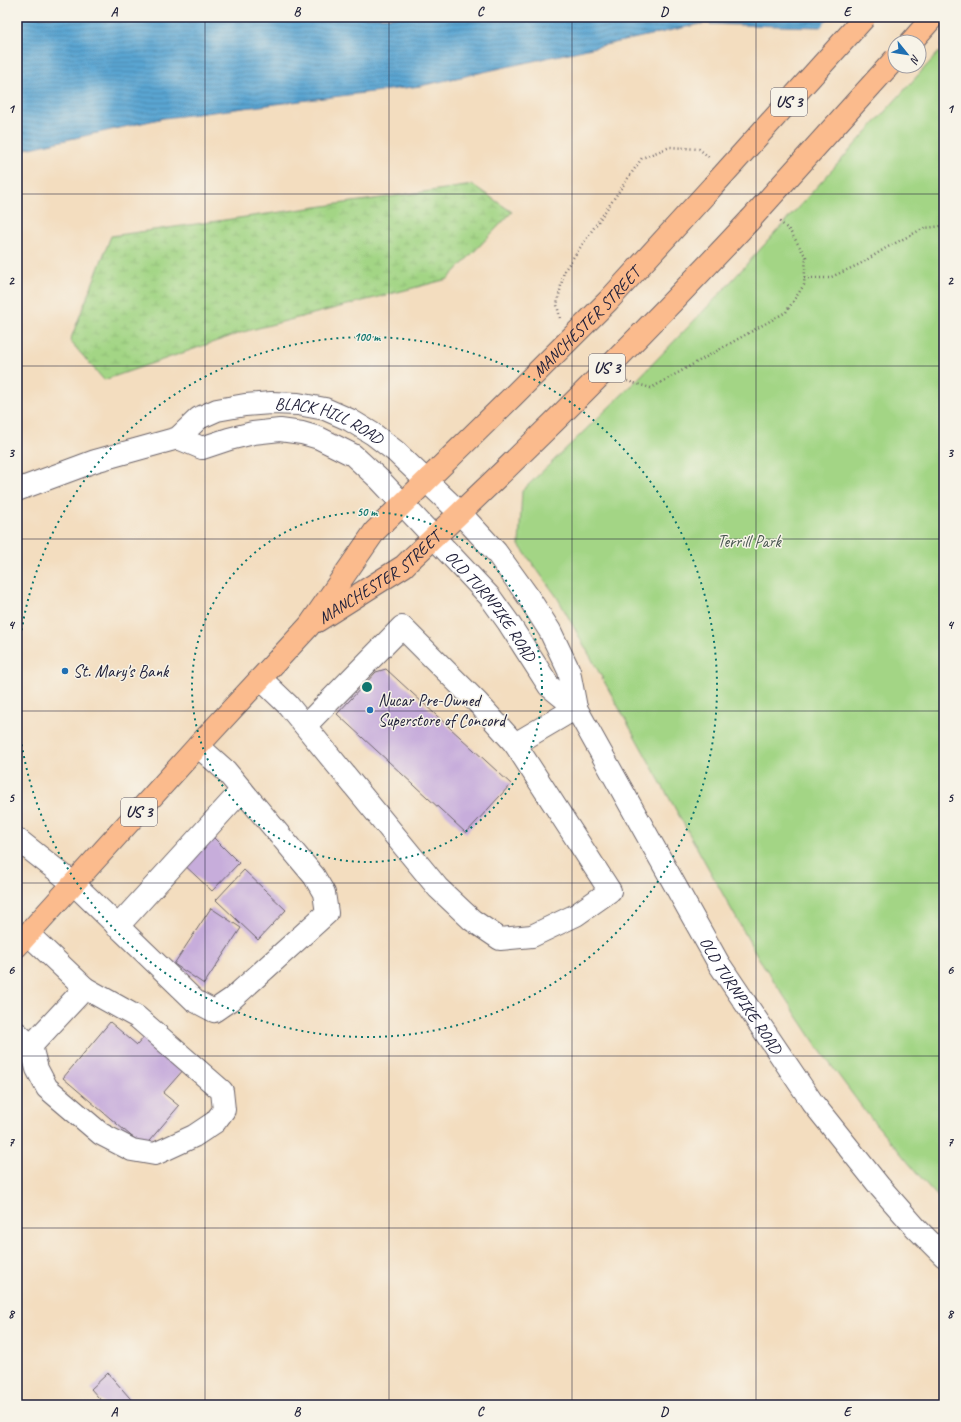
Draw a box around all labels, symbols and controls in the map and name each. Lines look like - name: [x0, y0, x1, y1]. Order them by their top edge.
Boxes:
- text: A: [111, 4, 119, 20]
- text: B: [294, 4, 302, 20]
- text: C: [477, 4, 485, 20]
- text: D: [660, 4, 669, 20]
- text: E: [844, 4, 853, 20]
- north arrow: [887, 34, 927, 74]
- text: N: [907, 53, 923, 67]
- road number: US 3: [771, 88, 807, 116]
- text: 1: [8, 101, 16, 117]
- text: 1: [947, 101, 955, 117]
- street label: MANCHESTER STREET: [528, 259, 647, 381]
- text: 2: [8, 273, 15, 289]
- text: 2: [947, 273, 954, 289]
- text: 100 m: [354, 329, 381, 345]
- road number: US 3: [589, 354, 625, 382]
- street label: BLACK HILL ROAD: [274, 393, 389, 450]
- text: 3: [8, 445, 15, 461]
- text: 3: [947, 445, 954, 461]
- text: 50 m: [357, 504, 378, 520]
- street label: MANCHESTER STREET: [314, 524, 447, 628]
- park label: Terrill Park: [717, 531, 783, 552]
- street label: OLD TURNPIKE ROAD: [441, 546, 542, 667]
- text: 4: [8, 617, 16, 633]
- text: 4: [947, 617, 955, 633]
- place label: St. Mary's Bank: [73, 661, 170, 682]
- marker: St. Mary's Bank: [60, 666, 70, 676]
- centre of rings: [360, 680, 374, 694]
- place label: Nucar Pre-Owned Superstore of Concord: [378, 690, 507, 731]
- marker: Nucar Pre-Owned Superstore of Concord: [365, 705, 375, 715]
- text: 5: [8, 790, 15, 806]
- text: 5: [947, 790, 954, 806]
- road number: US 3: [121, 798, 157, 826]
- street label: OLD TURNPIKE ROAD: [695, 933, 788, 1060]
- text: 6: [8, 962, 15, 978]
- text: 6: [947, 962, 954, 978]
- text: 7: [8, 1134, 15, 1150]
- text: 7: [947, 1134, 954, 1150]
- text: 8: [8, 1306, 16, 1322]
- text: 8: [947, 1306, 955, 1322]
- text: A: [111, 1404, 119, 1420]
- text: B: [294, 1404, 302, 1420]
- text: C: [477, 1404, 485, 1420]
- text: D: [660, 1404, 669, 1420]
- text: E: [844, 1404, 853, 1420]

